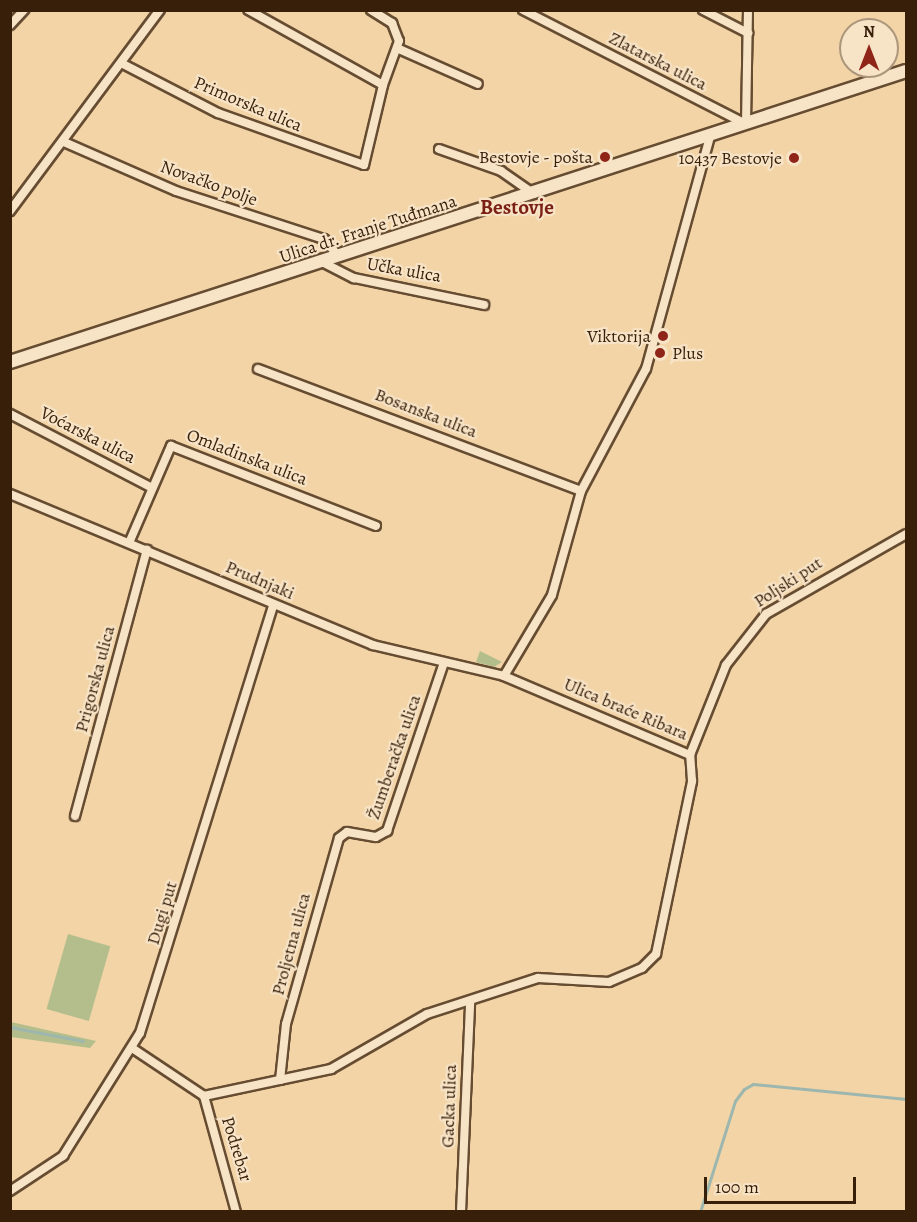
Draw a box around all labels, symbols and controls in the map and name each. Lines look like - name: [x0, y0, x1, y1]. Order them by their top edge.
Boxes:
- north arrow: [839, 18, 899, 78]
- text: N: [863, 21, 875, 43]
- street label: Zlatarska ulica: [605, 27, 711, 95]
- street label: Primorska ulica: [191, 72, 305, 136]
- place label: Bestovje - pošta: [478, 146, 593, 168]
- place label: 10437 Bestovje: [678, 147, 782, 169]
- marker: Bestovje - pošta: [598, 150, 612, 164]
- marker: 10437 Bestovje: [787, 151, 801, 165]
- street label: Novačko polje: [158, 155, 260, 211]
- street label: Ulica dr. Franje Tuđmana: [276, 190, 460, 268]
- district label: Bestovje: [480, 194, 554, 220]
- street label: Učka ulica: [365, 253, 443, 287]
- place label: Viktorija: [587, 325, 651, 347]
- marker: Viktorija: [656, 329, 670, 343]
- place label: Plus: [672, 342, 703, 364]
- marker: Plus: [653, 346, 667, 360]
- street label: Bosanska ulica: [372, 384, 480, 442]
- street label: Voćarska ulica: [37, 402, 139, 468]
- street label: Omladinska ulica: [184, 424, 310, 490]
- street label: Poljski put: [750, 552, 826, 612]
- street label: Prudnjaki: [222, 556, 298, 604]
- street label: Prigorska ulica: [70, 623, 120, 735]
- street label: Ulica braće Ribara: [561, 673, 691, 745]
- street label: Žumberačka ulica: [363, 692, 425, 822]
- street label: Dugi put: [142, 879, 182, 947]
- street label: Proljetna ulica: [267, 890, 315, 998]
- street label: Gacka ulica: [437, 1064, 461, 1148]
- street label: Podrebar: [217, 1114, 257, 1184]
- scale bar: [707, 1165, 858, 1203]
- text: 100 m: [715, 1175, 759, 1199]

